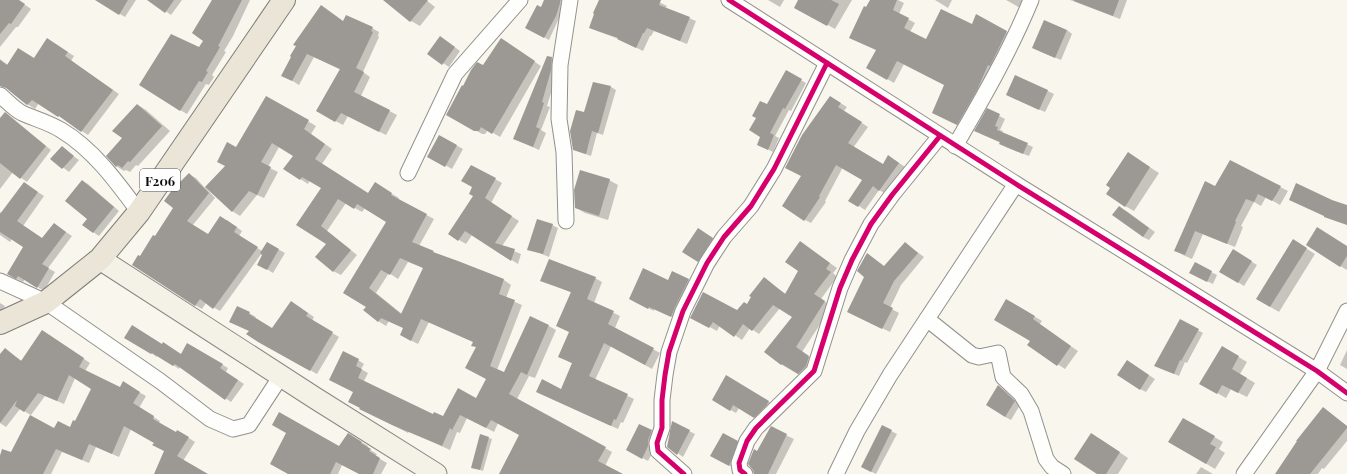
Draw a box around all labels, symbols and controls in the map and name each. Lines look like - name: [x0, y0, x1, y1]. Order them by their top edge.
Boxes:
- road number: F206: [140, 169, 180, 191]

